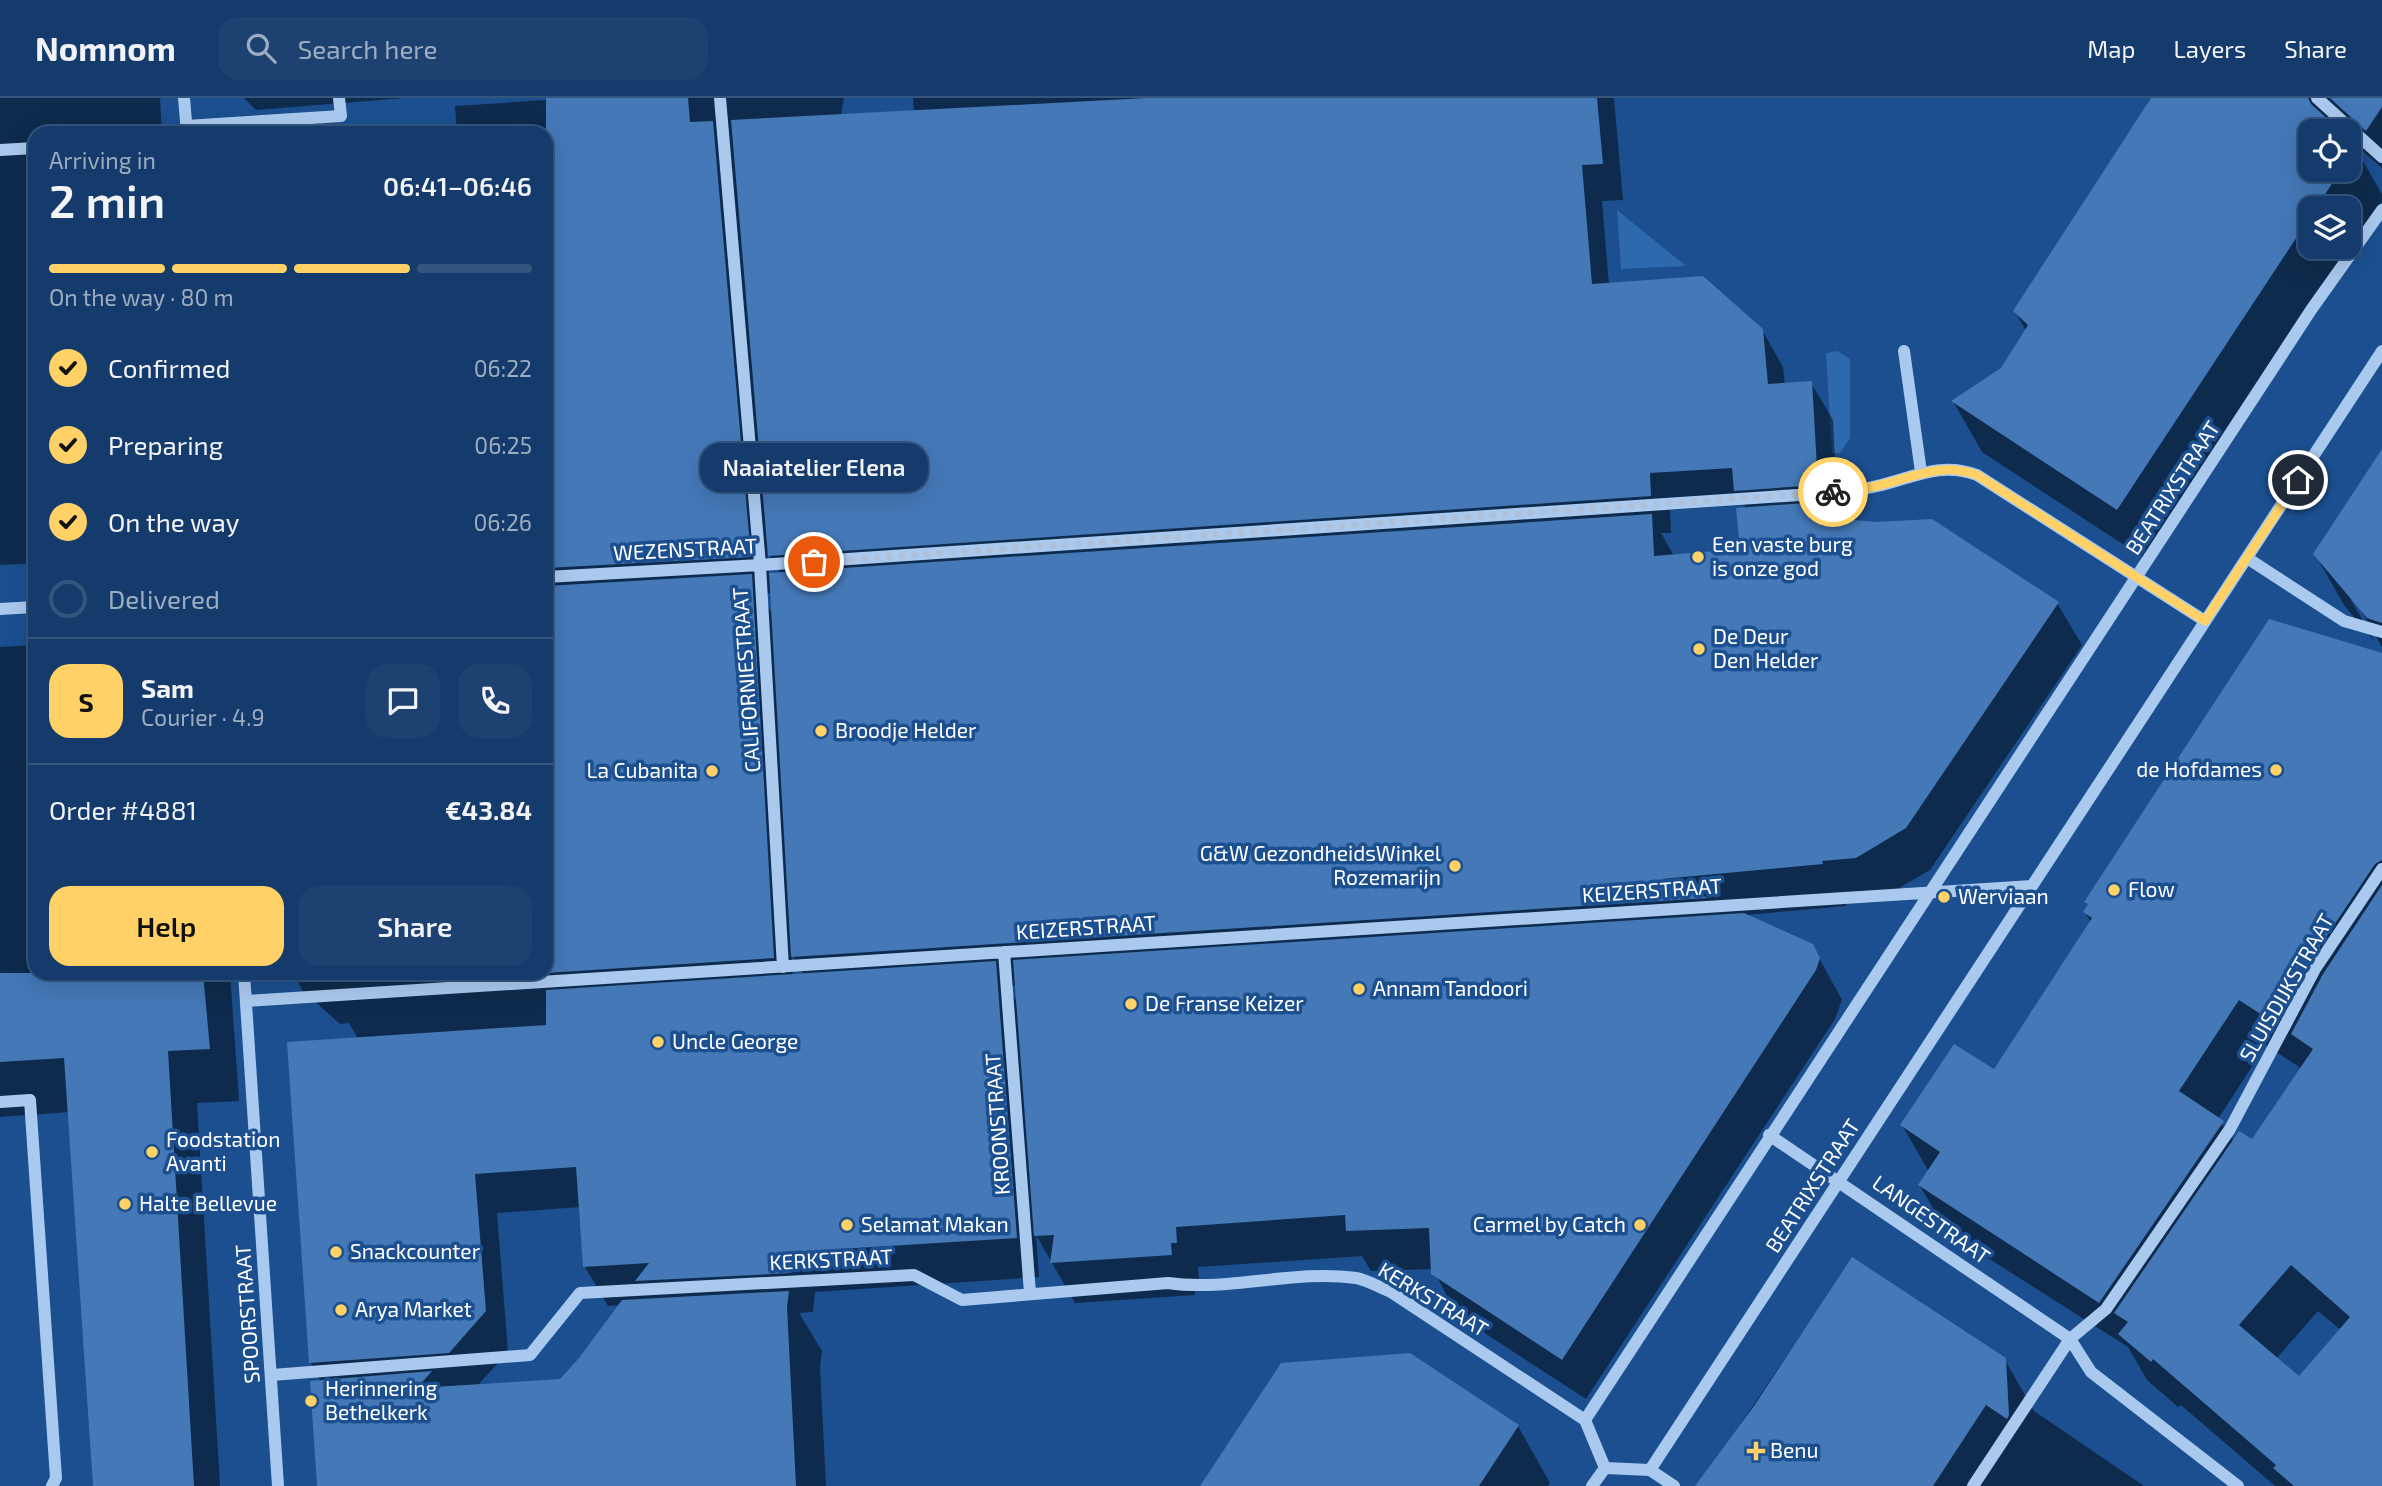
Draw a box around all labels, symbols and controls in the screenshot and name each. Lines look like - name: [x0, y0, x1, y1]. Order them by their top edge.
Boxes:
- search box: [218, 17, 708, 80]
- text: Nomnom: [35, 28, 176, 68]
- icon: search: [242, 29, 280, 67]
- text: Search here: [298, 33, 437, 64]
- text: Map: [2087, 34, 2135, 63]
- text: Layers: [2173, 34, 2246, 63]
- text: Share: [2284, 34, 2347, 63]
- map controls: [2298, 119, 2361, 259]
- button: locate: [2298, 119, 2361, 182]
- text: Arriving in: [49, 146, 156, 174]
- text: 06:41–06:46: [383, 170, 532, 201]
- text: 2 min: [49, 172, 165, 227]
- button: layers: [2298, 196, 2361, 259]
- text: On the way · 80 m: [49, 283, 234, 311]
- icon: check: [49, 349, 87, 387]
- text: Confirmed: [108, 352, 231, 383]
- text: 06:22: [474, 354, 532, 382]
- street label: BEATRIXSTRAAT: [2119, 416, 2224, 559]
- icon: check: [49, 426, 87, 464]
- text: Preparing: [108, 429, 223, 460]
- text: 06:25: [474, 431, 532, 459]
- callout: Naaiatelier Elena: [700, 443, 928, 492]
- pin: [2268, 450, 2328, 510]
- text: Naaiatelier Elena: [723, 453, 905, 481]
- courier: [1798, 457, 1868, 527]
- icon: home: [2279, 461, 2317, 499]
- icon: bike: [1814, 473, 1852, 511]
- icon: check: [49, 503, 87, 541]
- text: On the way: [108, 506, 239, 537]
- text: 06:26: [473, 508, 532, 536]
- place label: Een vaste burg is onze god: [1712, 531, 1853, 580]
- street label: WEZENSTRAAT: [612, 532, 758, 565]
- pin: [784, 532, 844, 592]
- icon: bag: [795, 543, 833, 581]
- marker: Een vaste burg is onze god: [1690, 549, 1706, 565]
- text: Delivered: [108, 583, 220, 614]
- street label: CALIFORNIESTRAAT: [727, 587, 764, 774]
- place label: De Deur Den Helder: [1713, 623, 1819, 672]
- marker: De Deur Den Helder: [1691, 641, 1707, 657]
- button: chat: [366, 664, 440, 738]
- button: phone: [458, 664, 532, 738]
- text: Sam: [141, 672, 194, 703]
- text: S: [78, 686, 94, 717]
- text: Courier · 4.9: [141, 703, 265, 731]
- place label: Broodje Helder: [835, 717, 977, 743]
- marker: Broodje Helder: [813, 723, 829, 739]
- place label: de Hofdames: [2136, 756, 2262, 781]
- place label: La Cubanita: [587, 757, 698, 782]
- marker: de Hofdames: [2268, 762, 2284, 778]
- marker: La Cubanita: [704, 763, 720, 779]
- text: Order #4881: [49, 794, 197, 825]
- text: €43.84: [445, 794, 532, 825]
- place label: G&W GezondheidsWinkel Rozemarijn: [1200, 840, 1442, 890]
- marker: G&W GezondheidsWinkel Rozemarijn: [1447, 858, 1463, 874]
- street label: KEIZERSTRAAT: [1581, 872, 1723, 907]
- place label: Flow: [2128, 876, 2175, 901]
- marker: Flow: [2106, 882, 2122, 898]
- place label: Werviaan: [1958, 883, 2049, 908]
- button: Help: [49, 886, 284, 966]
- button: Share: [298, 886, 532, 966]
- marker: Werviaan: [1936, 889, 1952, 905]
- street label: KEIZERSTRAAT: [1015, 909, 1157, 944]
- street label: SLUISDIJKSTRAAT: [2233, 909, 2338, 1066]
- place label: Annam Tandoori: [1373, 975, 1528, 1000]
- marker: Annam Tandoori: [1351, 981, 1367, 997]
- place label: De Franse Keizer: [1145, 990, 1304, 1015]
- marker: De Franse Keizer: [1123, 996, 1139, 1012]
- place label: Uncle George: [672, 1028, 798, 1053]
- marker: Uncle George: [650, 1034, 666, 1050]
- street label: KROONSTRAAT: [979, 1052, 1014, 1196]
- street label: BEATRIXSTRAAT: [1759, 1114, 1864, 1257]
- place label: Foodstation Avanti: [166, 1126, 280, 1175]
- marker: Foodstation Avanti: [144, 1144, 160, 1160]
- street label: LANGESTRAAT: [1868, 1169, 1995, 1268]
- place label: Halte Bellevue: [139, 1190, 277, 1215]
- marker: Halte Bellevue: [117, 1196, 133, 1212]
- place label: Selamat Makan: [861, 1211, 1009, 1236]
- place label: Carmel by Catch: [1473, 1211, 1626, 1236]
- marker: Selamat Makan: [839, 1217, 855, 1233]
- marker: Carmel by Catch: [1632, 1217, 1648, 1233]
- place label: Snackcounter: [350, 1238, 481, 1263]
- street label: KERKSTRAAT: [769, 1243, 893, 1274]
- street label: SPOORSTRAAT: [229, 1244, 264, 1384]
- marker: Snackcounter: [328, 1244, 344, 1260]
- street label: KERKSTRAAT: [1374, 1256, 1493, 1341]
- place label: Arya Market: [355, 1296, 472, 1321]
- marker: Arya Market: [333, 1302, 349, 1318]
- place label: Herinnering Bethelkerk: [325, 1375, 437, 1424]
- marker: Herinnering Bethelkerk: [303, 1393, 319, 1409]
- place label: Benu: [1770, 1437, 1818, 1462]
- marker: Benu: [1748, 1443, 1764, 1459]

